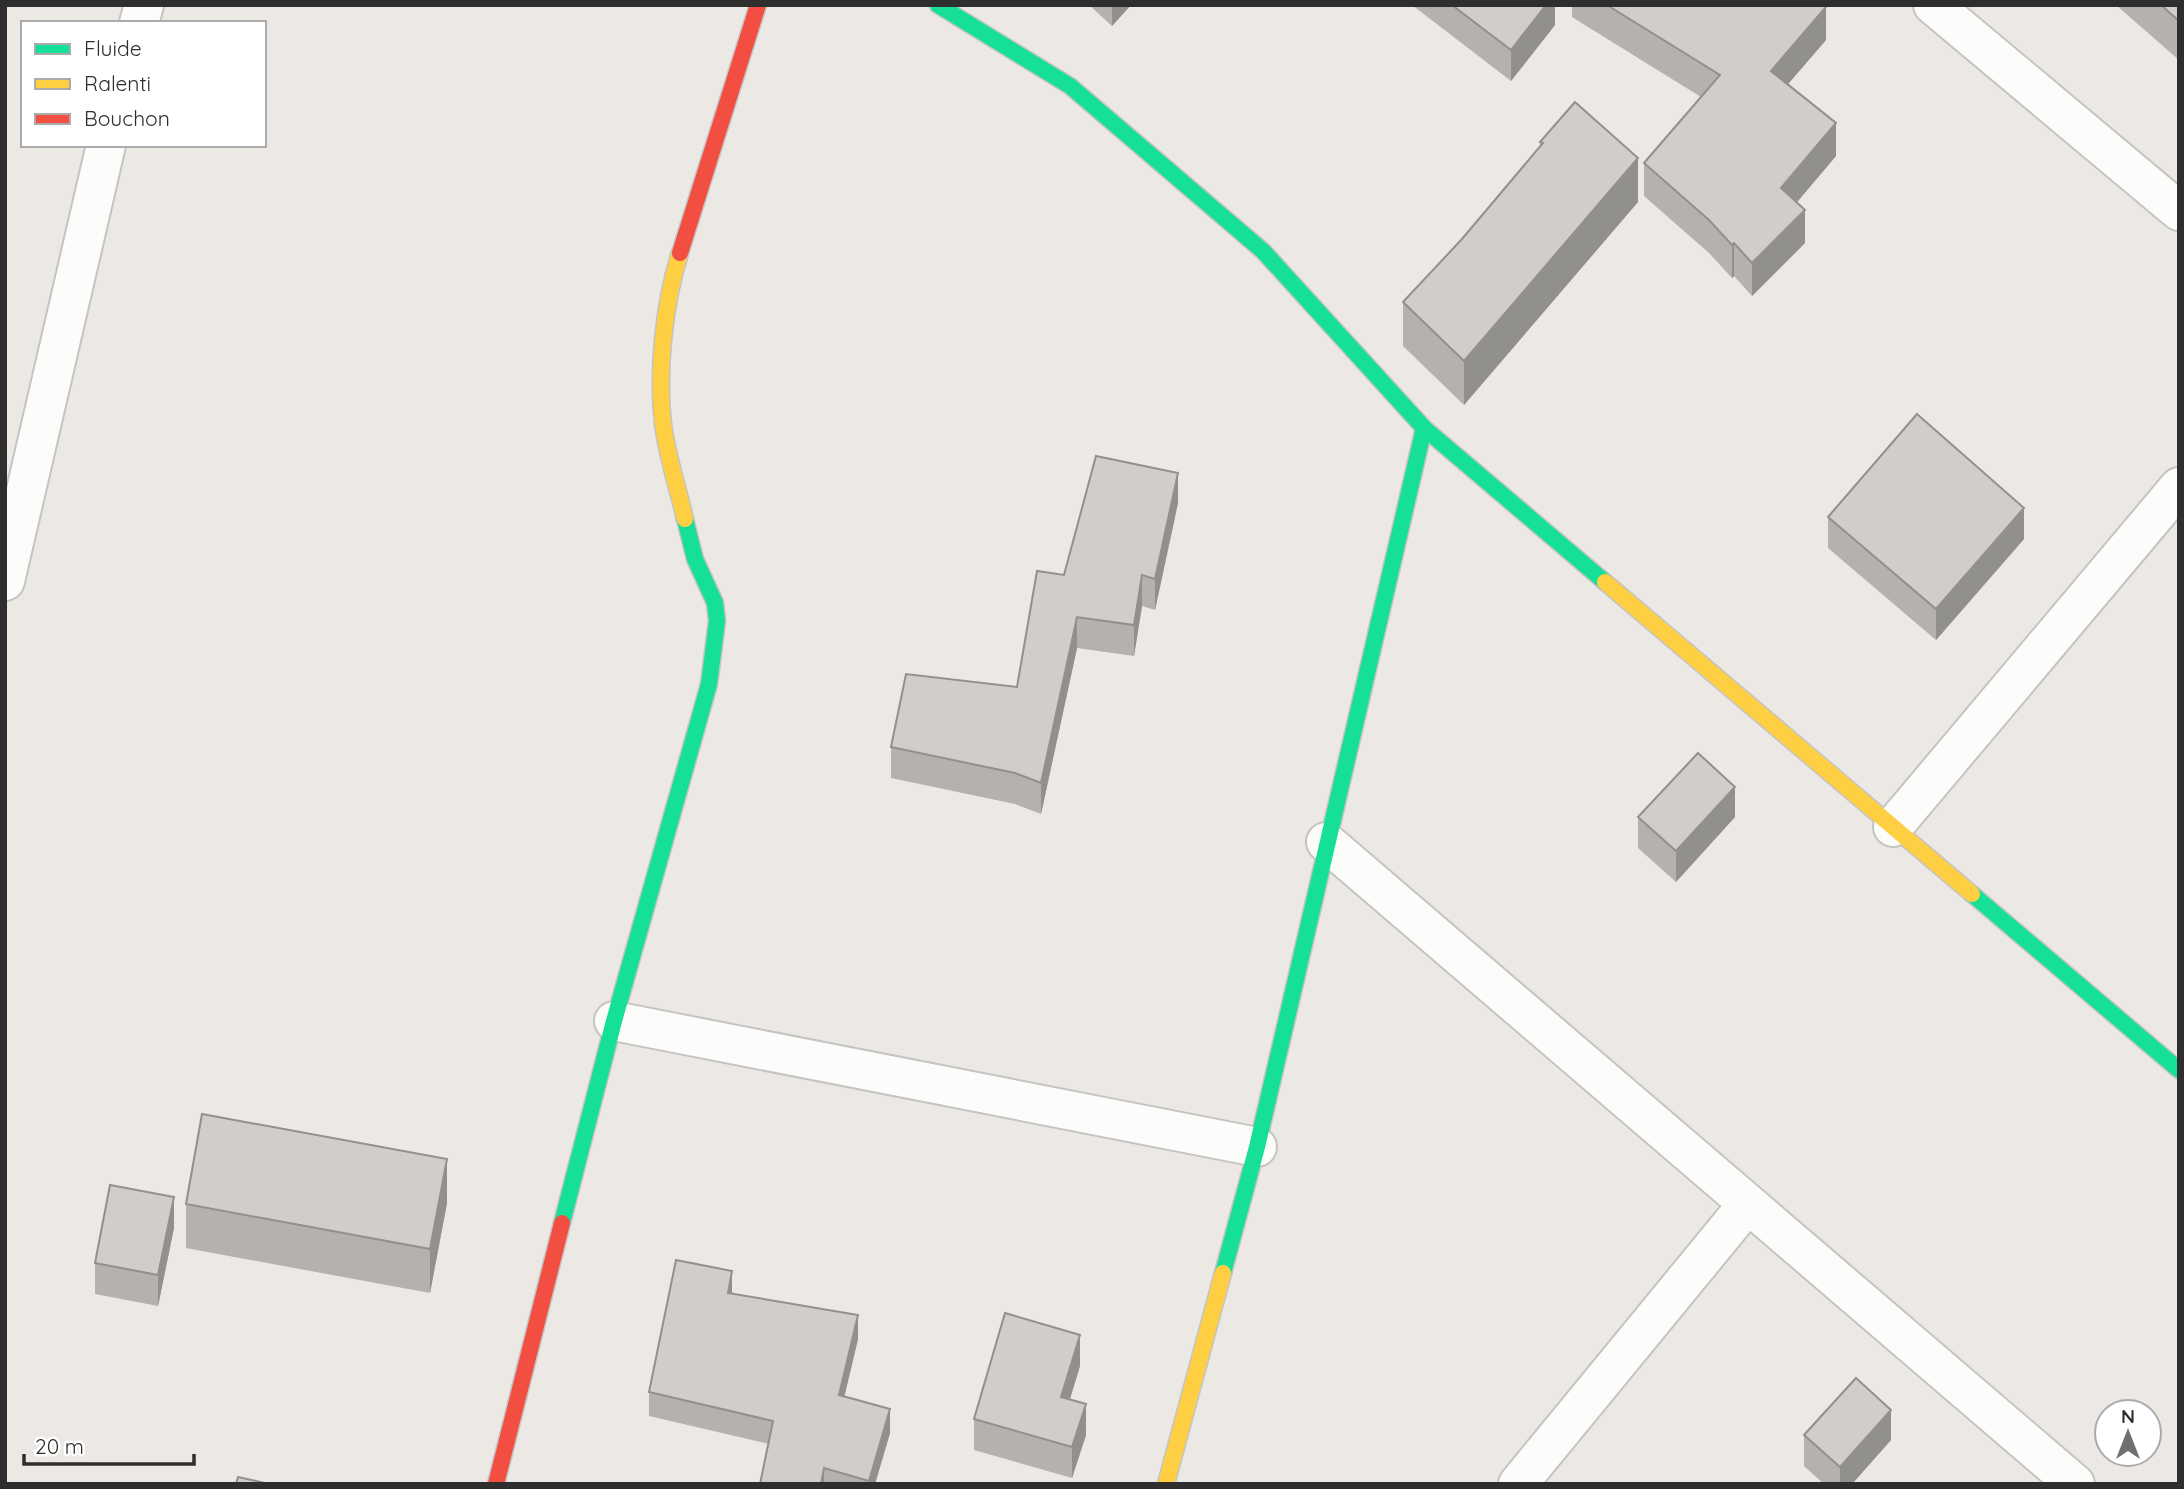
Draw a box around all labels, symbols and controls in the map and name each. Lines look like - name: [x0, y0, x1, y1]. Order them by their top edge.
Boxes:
- legend: [21, 21, 266, 147]
- text: Fluide: [84, 35, 142, 61]
- text: Ralenti: [84, 70, 151, 96]
- text: Bouchon: [84, 105, 170, 131]
- north arrow: [2093, 1398, 2163, 1468]
- text: N: [2121, 1404, 2135, 1428]
- scale bar: [24, 1422, 194, 1466]
- text: 20 m: [35, 1433, 84, 1459]

